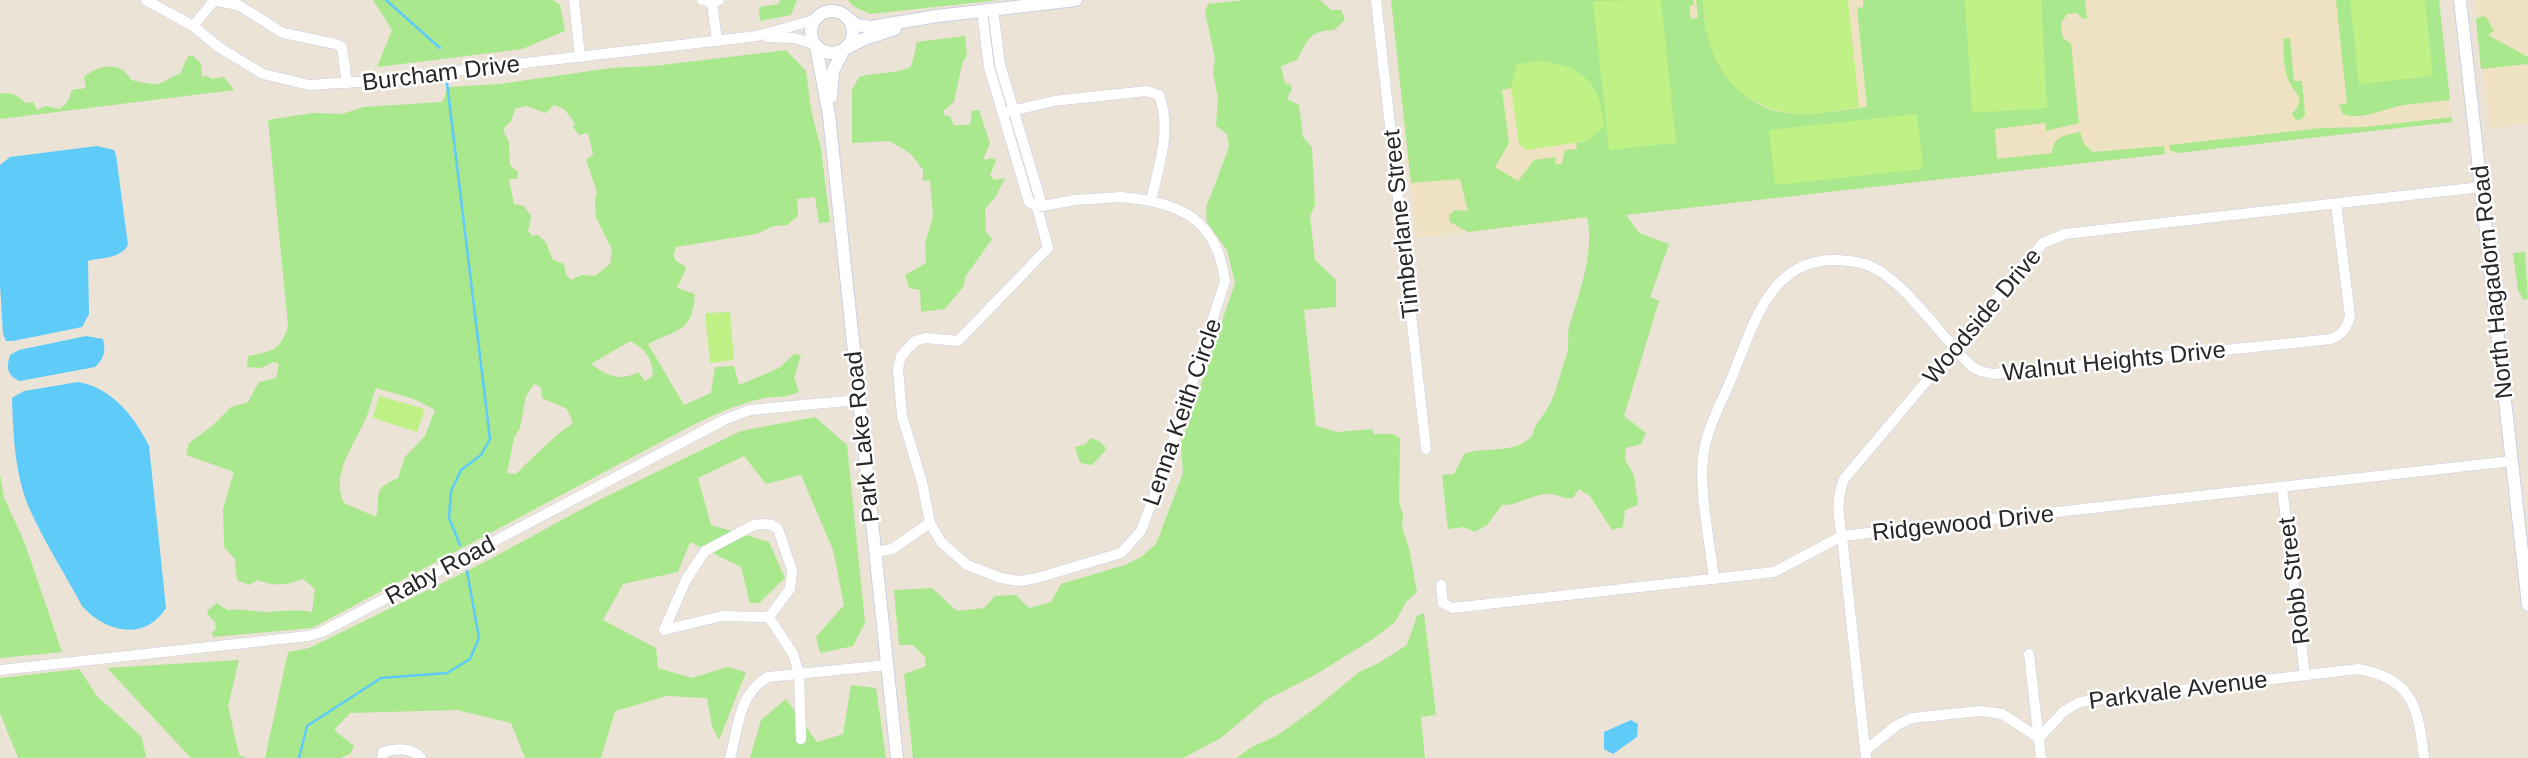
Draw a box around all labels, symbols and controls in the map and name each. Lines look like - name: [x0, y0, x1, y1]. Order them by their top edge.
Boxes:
- street label: Burcham Drive: [361, 49, 521, 96]
- street label: Timberlane Street: [1377, 128, 1424, 320]
- street label: North Hagadorn Road: [2466, 164, 2517, 400]
- street label: Woodside Drive: [1917, 242, 2046, 389]
- street label: Lenna Keith Circle: [1137, 315, 1226, 509]
- street label: Walnut Heights Drive: [2001, 335, 2227, 386]
- street label: Park Lake Road: [839, 350, 884, 524]
- street label: Ridgewood Drive: [1871, 500, 2055, 545]
- street label: Robb Street: [2272, 516, 2315, 646]
- street label: Raby Road: [380, 529, 499, 610]
- street label: Parkvale Avenue: [2087, 665, 2269, 714]

